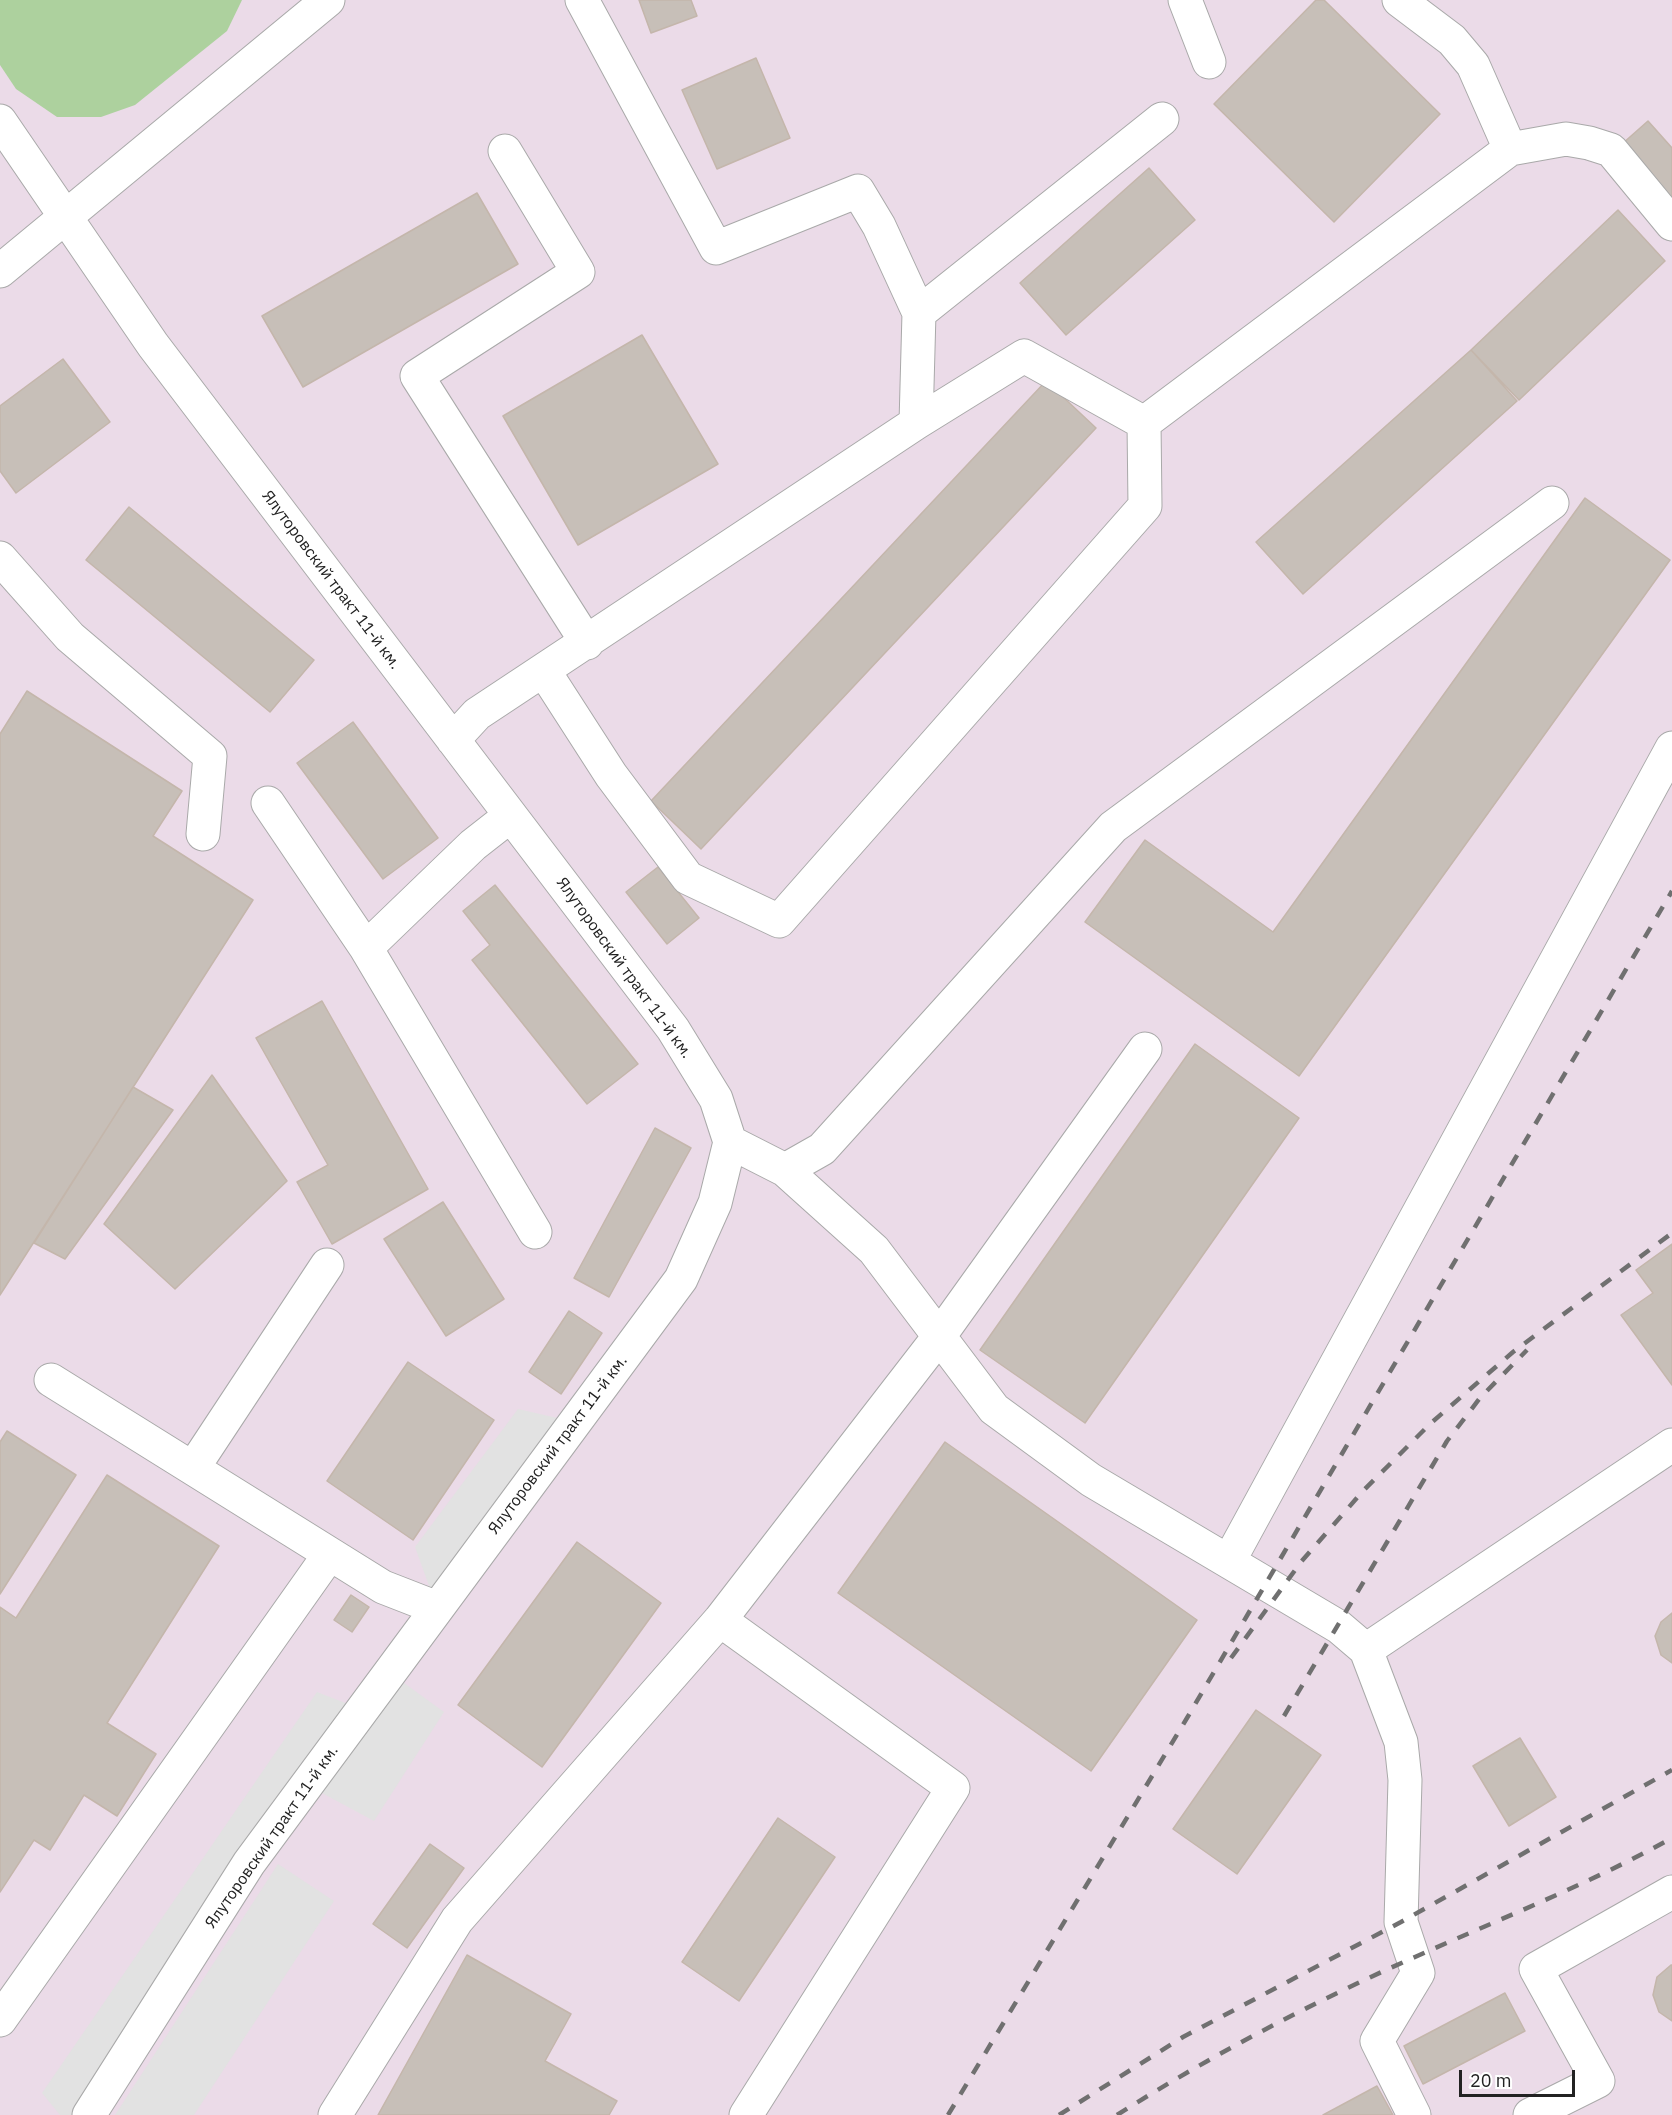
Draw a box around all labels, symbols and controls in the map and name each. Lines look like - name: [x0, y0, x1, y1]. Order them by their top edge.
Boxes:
- street label: Ялуторовский тракт 11-й км.: [257, 487, 405, 673]
- street label: Ялуторовский тракт 11-й км.: [552, 874, 696, 1062]
- street label: Ялуторовский тракт 11-й км.: [484, 1352, 632, 1538]
- street label: Ялуторовский тракт 11-й км.: [201, 1742, 343, 1932]
- scale bar: [1462, 2058, 1578, 2096]
- text: 20 m: [1470, 2069, 1512, 2092]

